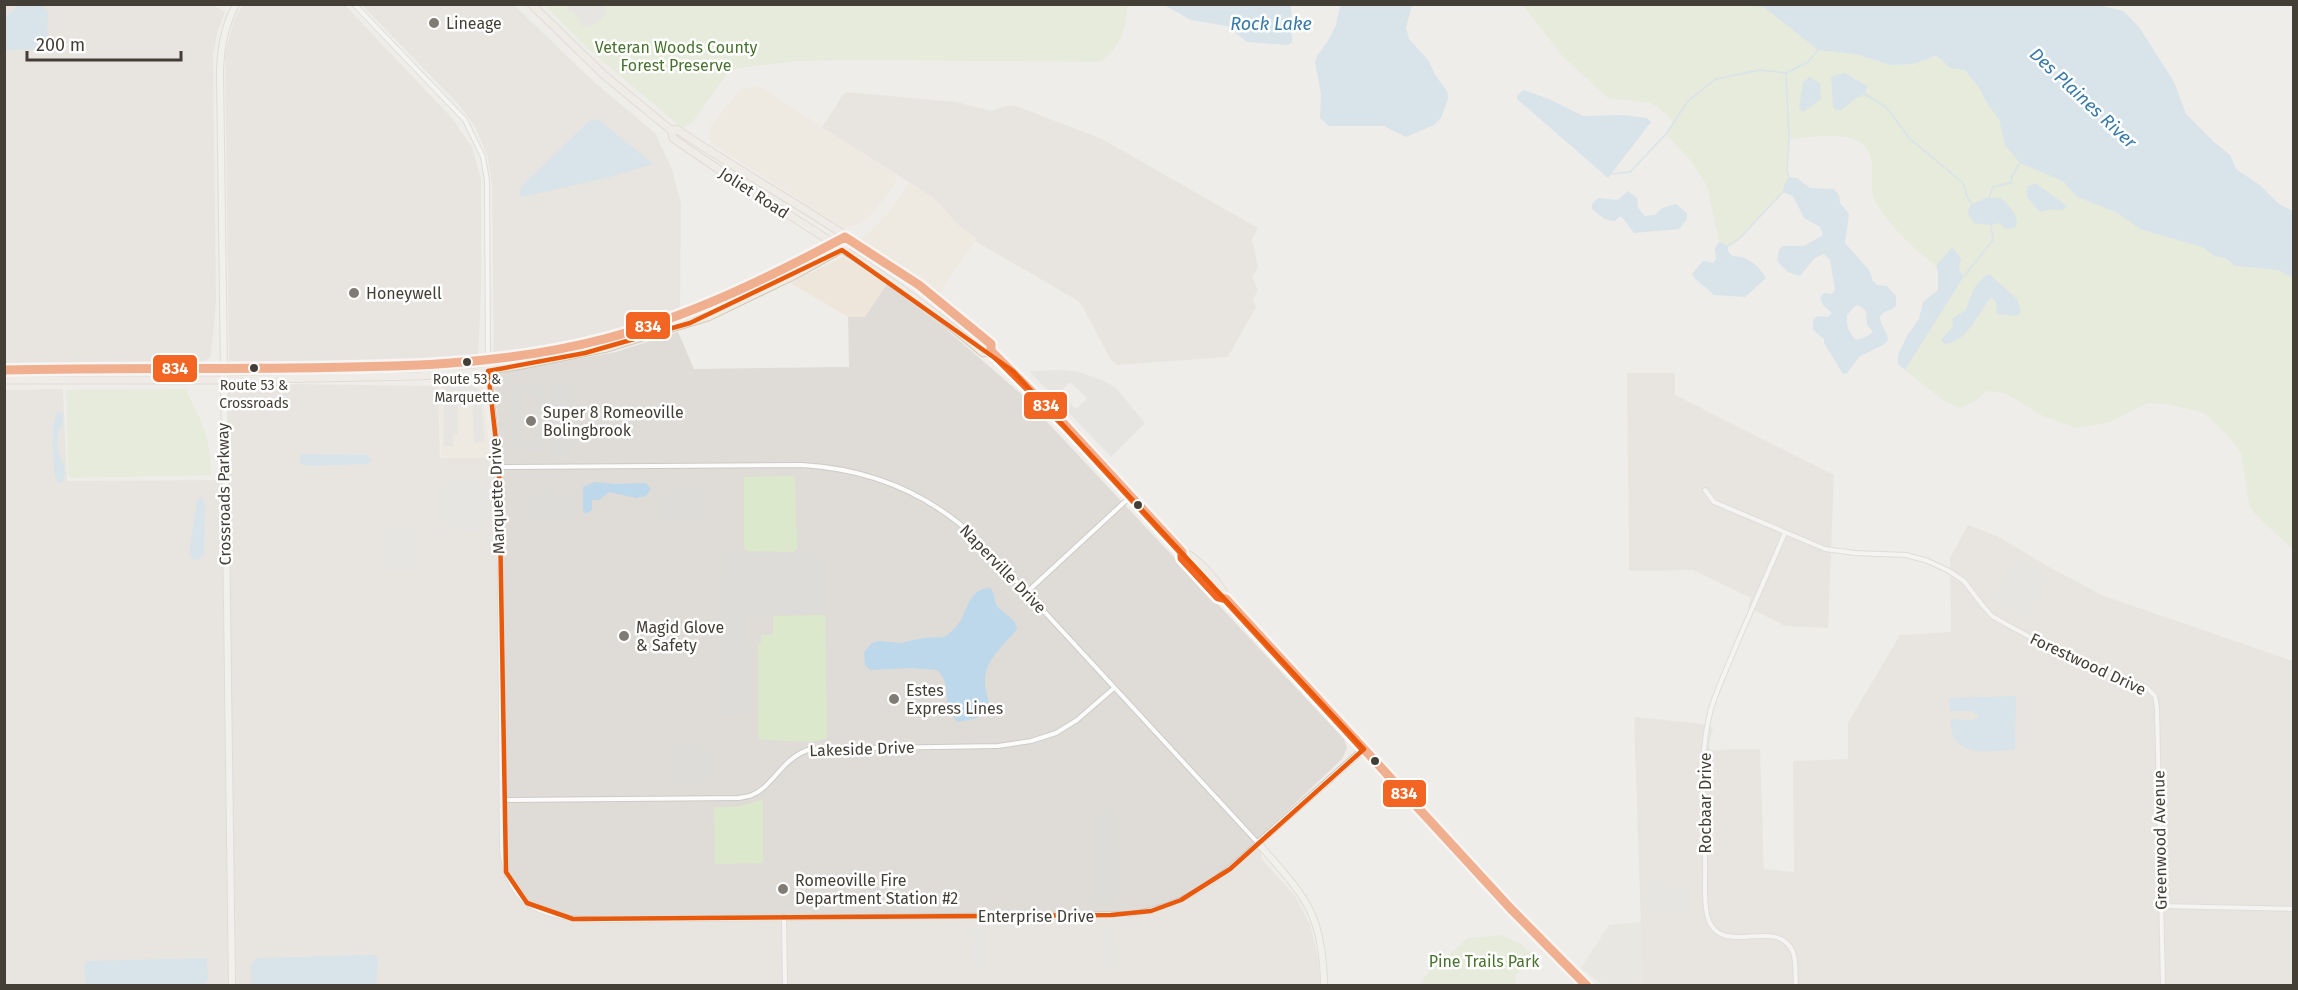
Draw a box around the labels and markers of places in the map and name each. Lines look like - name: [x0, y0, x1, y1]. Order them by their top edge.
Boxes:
- place label: Lineage: [446, 14, 502, 33]
- marker: Lineage: [427, 16, 441, 30]
- place label: Honeywell: [366, 284, 442, 303]
- marker: Honeywell: [347, 286, 361, 300]
- marker: Route 53 & Marquette: [461, 356, 473, 368]
- marker: Route 53 & Crossroads: [248, 362, 260, 374]
- place label: Route 53 & Marquette: [433, 371, 501, 406]
- place label: Route 53 & Crossroads: [219, 377, 289, 412]
- place label: Super 8 Romeoville Bolingbrook: [543, 403, 684, 440]
- marker: Super 8 Romeoville Bolingbrook: [524, 414, 538, 428]
- unlabelled marker: [1132, 499, 1144, 511]
- place label: Magid Glove & Safety: [636, 618, 724, 655]
- marker: Magid Glove & Safety: [617, 629, 631, 643]
- place label: Estes Express Lines: [906, 681, 1003, 718]
- marker: Estes Express Lines: [887, 692, 901, 706]
- unlabelled marker: [1369, 755, 1381, 767]
- place label: Romeoville Fire Department Station #2: [795, 871, 958, 908]
- marker: Romeoville Fire Department Station #2: [776, 882, 790, 896]

